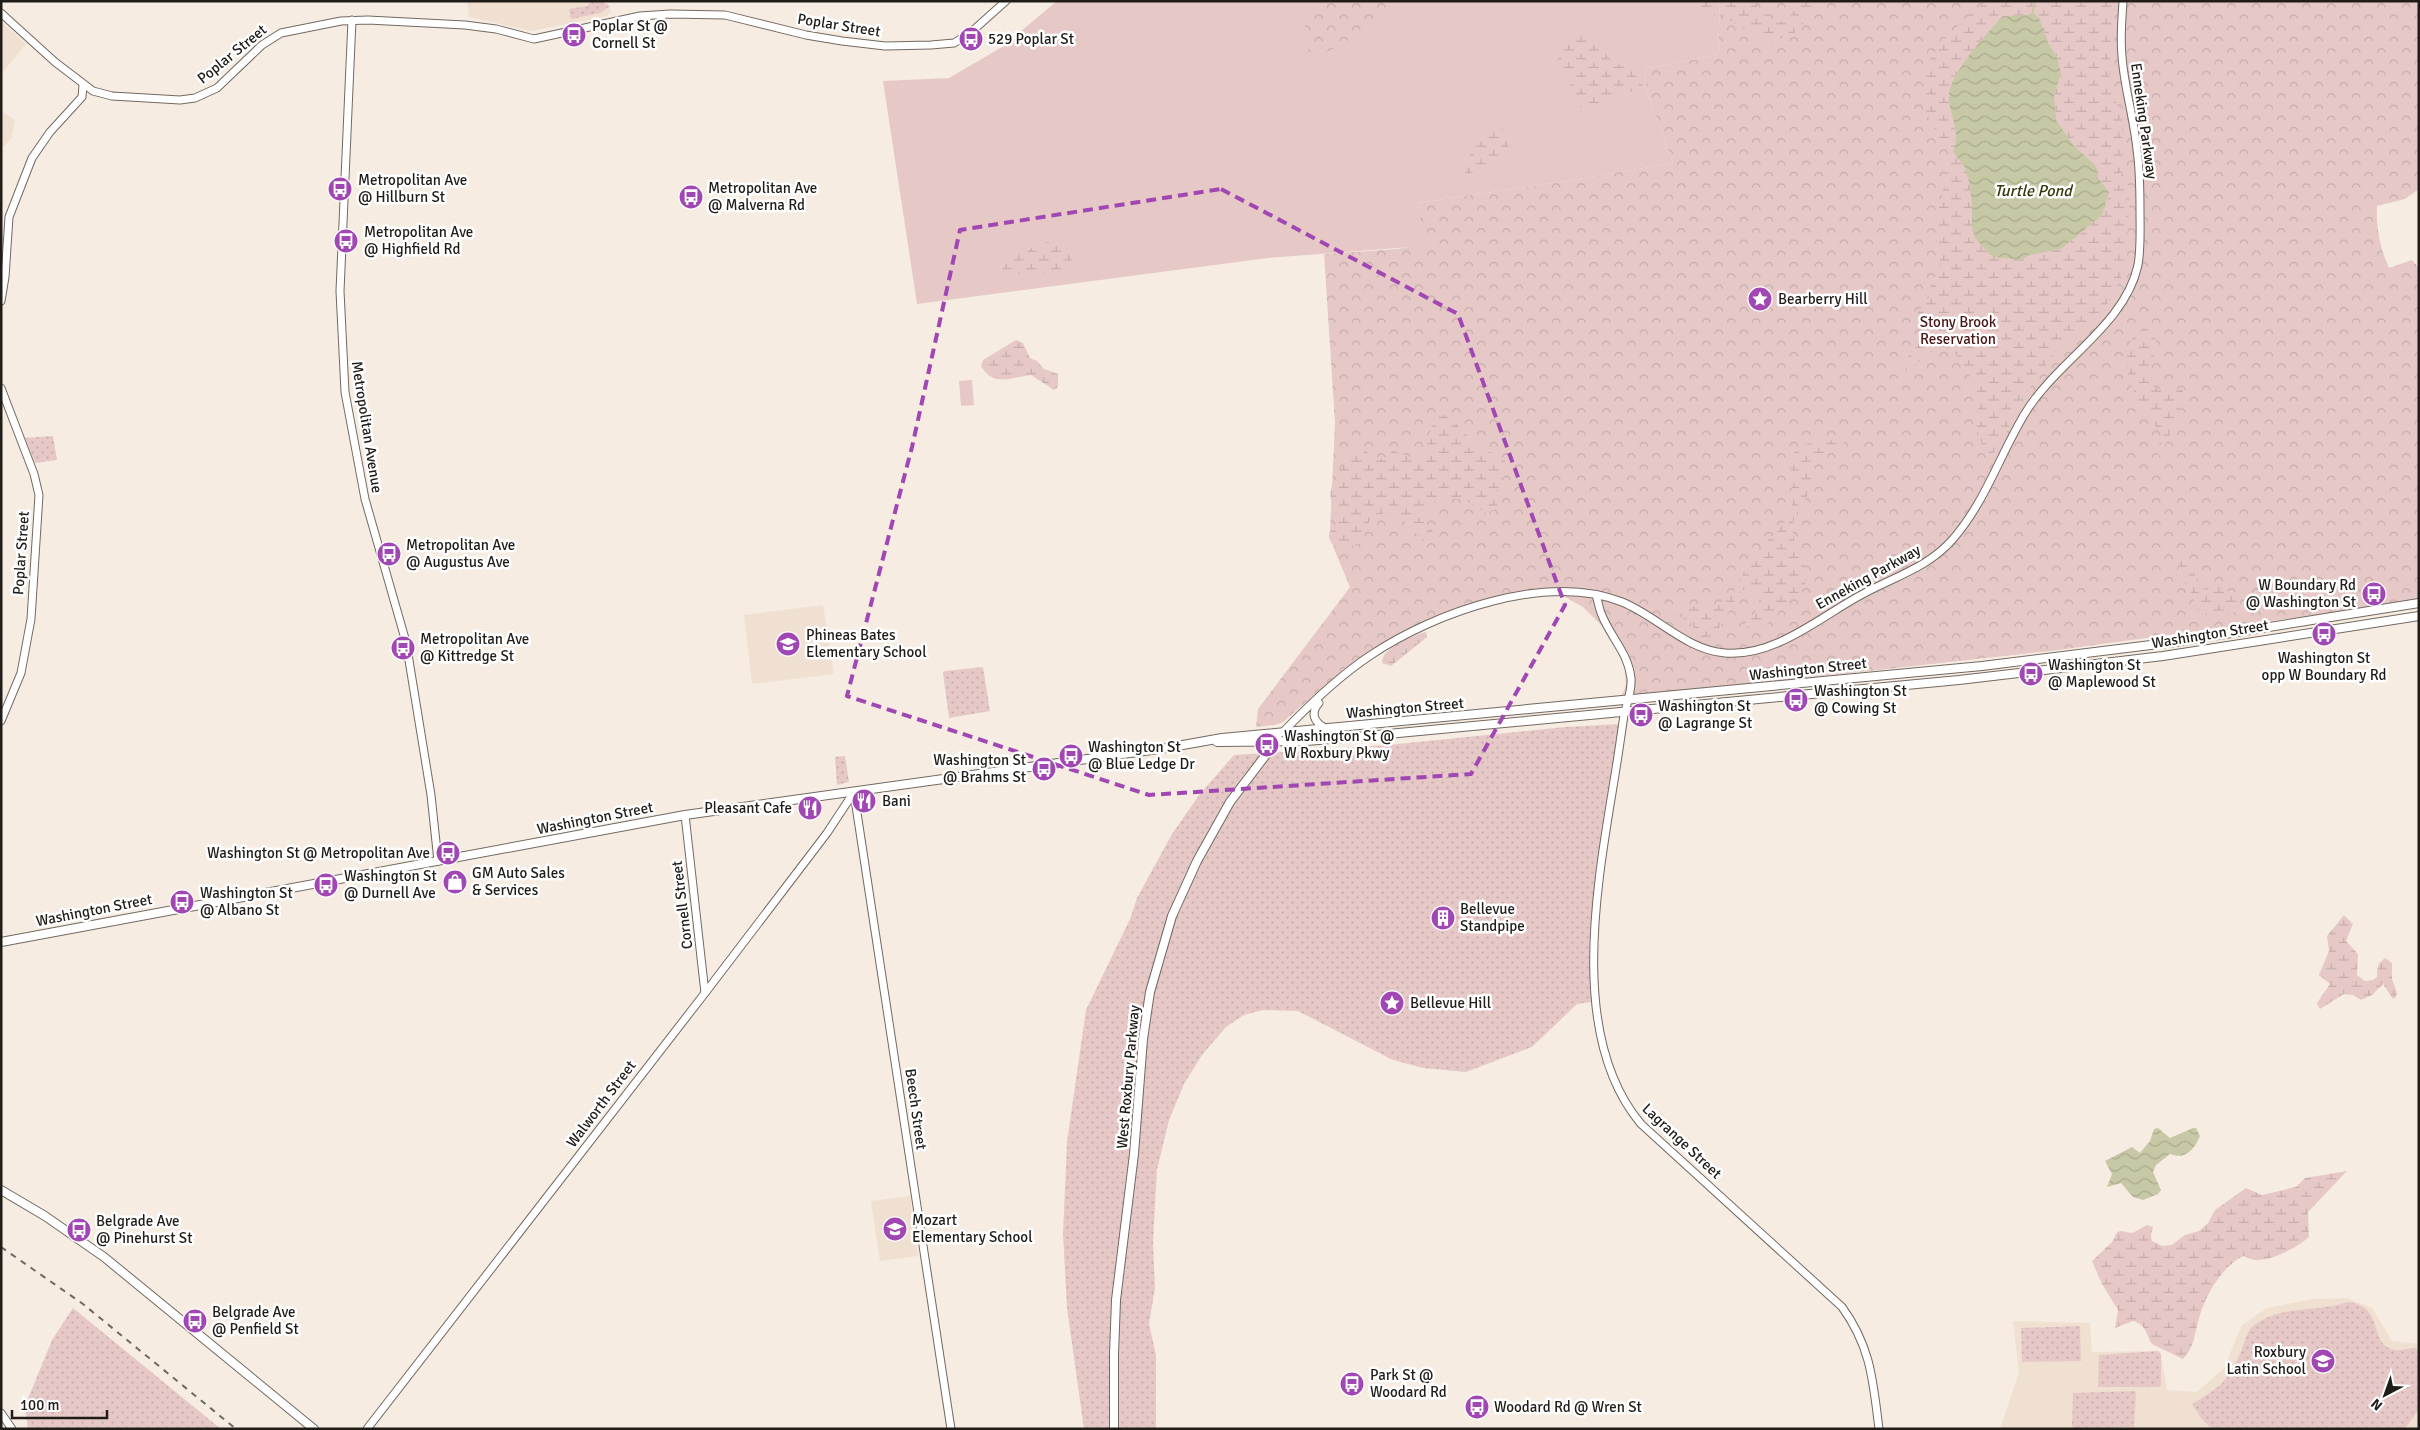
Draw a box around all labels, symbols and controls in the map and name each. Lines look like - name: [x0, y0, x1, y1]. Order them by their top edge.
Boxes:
- street label: Poplar Street: [796, 10, 882, 40]
- place label: Poplar St @ Cornell St: [592, 17, 668, 52]
- street label: Poplar Street: [194, 21, 270, 87]
- bus stop icon: Poplar St @ Cornell St: [561, 22, 587, 48]
- bus stop icon: 529 Poplar St: [958, 26, 984, 52]
- place label: 529 Poplar St: [988, 30, 1074, 48]
- street label: Enneking Parkway: [2127, 62, 2161, 180]
- place label: Metropolitan Ave @ Hillburn St: [358, 171, 467, 206]
- bus stop icon: Metropolitan Ave @ Hillburn St: [327, 176, 353, 202]
- place label: Metropolitan Ave @ Malverna Rd: [708, 179, 817, 214]
- water label: Turtle Pond: [1994, 181, 2074, 201]
- bus stop icon: Metropolitan Ave @ Malverna Rd: [678, 184, 704, 210]
- place label: Metropolitan Ave @ Highfield Rd: [364, 223, 473, 258]
- bus stop icon: Metropolitan Ave @ Highfield Rd: [333, 228, 359, 254]
- place icon: Bearberry Hill: [1747, 286, 1773, 312]
- place label: Bearberry Hill: [1778, 290, 1868, 308]
- park label: Stony Brook Reservation: [1920, 313, 1997, 348]
- street label: Metropolitan Avenue: [348, 360, 386, 494]
- street label: Poplar Street: [9, 511, 33, 595]
- place label: Metropolitan Ave @ Augustus Ave: [406, 536, 515, 571]
- bus stop icon: Metropolitan Ave @ Augustus Ave: [376, 541, 402, 567]
- street label: Enneking Parkway: [1812, 541, 1924, 613]
- place label: W Boundary Rd @ Washington St: [2246, 576, 2356, 611]
- bus stop icon: W Boundary Rd @ Washington St: [2361, 581, 2387, 607]
- street label: Washington Street: [2150, 616, 2270, 652]
- bus stop icon: Washington St opp W Boundary Rd: [2311, 621, 2337, 647]
- place label: Phineas Bates Elementary School: [806, 626, 927, 661]
- place label: Metropolitan Ave @ Kittredge St: [420, 630, 529, 665]
- school or university icon: Phineas Bates Elementary School: [775, 631, 801, 657]
- bus stop icon: Metropolitan Ave @ Kittredge St: [390, 635, 416, 661]
- place label: Washington St opp W Boundary Rd: [2262, 649, 2386, 684]
- street label: Washington Street: [1748, 654, 1868, 684]
- place label: Washington St @ Maplewood St: [2048, 656, 2156, 691]
- bus stop icon: Washington St @ Maplewood St: [2018, 661, 2044, 687]
- place label: Washington St @ Cowing St: [1814, 682, 1907, 717]
- bus stop icon: Washington St @ Cowing St: [1783, 687, 1809, 713]
- street label: Washington Street: [1345, 694, 1465, 722]
- place label: Washington St @ Lagrange St: [1658, 697, 1752, 732]
- bus stop icon: Washington St @ Lagrange St: [1628, 702, 1654, 728]
- place label: Washington St @ W Roxbury Pkwy: [1284, 727, 1394, 762]
- bus stop icon: Washington St @ W Roxbury Pkwy: [1254, 732, 1280, 758]
- place label: Washington St @ Blue Ledge Dr: [1088, 738, 1195, 773]
- bus stop icon: Washington St @ Blue Ledge Dr: [1058, 743, 1084, 769]
- place label: Washington St @ Brahms St: [933, 751, 1026, 786]
- bus stop icon: Washington St @ Brahms St: [1031, 756, 1057, 782]
- restaurant icon: Bani: [851, 788, 877, 814]
- place label: Bani: [882, 792, 911, 810]
- restaurant icon: Pleasant Cafe: [797, 795, 823, 821]
- street label: Washington Street: [535, 798, 655, 838]
- place label: Pleasant Cafe: [704, 799, 792, 817]
- bus stop icon: Washington St @ Metropolitan Ave: [435, 840, 461, 866]
- place label: Washington St @ Metropolitan Ave: [207, 844, 430, 862]
- street label: Cornell Street: [668, 860, 696, 950]
- place label: GM Auto Sales & Services: [472, 864, 565, 899]
- place label: Washington St @ Durnell Ave: [344, 867, 437, 902]
- shop icon: GM Auto Sales & Services: [442, 869, 468, 895]
- bus stop icon: Washington St @ Durnell Ave: [313, 872, 339, 898]
- place label: Washington St @ Albano St: [200, 884, 293, 919]
- bus stop icon: Washington St @ Albano St: [169, 889, 195, 915]
- street label: Washington Street: [34, 890, 154, 930]
- place label: Bellevue Standpipe: [1460, 900, 1525, 935]
- building icon: Bellevue Standpipe: [1430, 905, 1456, 931]
- place icon: Bellevue Hill: [1379, 990, 1405, 1016]
- place label: Bellevue Hill: [1410, 994, 1491, 1012]
- street label: West Roxbury Parkway: [1113, 1004, 1143, 1150]
- street label: Walworth Street: [562, 1057, 640, 1151]
- street label: Beech Street: [901, 1067, 931, 1151]
- street label: Lagrange Street: [1639, 1100, 1725, 1182]
- place label: Mozart Elementary School: [912, 1211, 1033, 1246]
- place label: Belgrade Ave @ Pinehurst St: [96, 1212, 192, 1247]
- school or university icon: Mozart Elementary School: [882, 1216, 908, 1242]
- bus stop icon: Belgrade Ave @ Pinehurst St: [66, 1217, 92, 1243]
- place label: Belgrade Ave @ Penfield St: [212, 1303, 299, 1338]
- bus stop icon: Belgrade Ave @ Penfield St: [182, 1308, 208, 1334]
- place label: Roxbury Latin School: [2226, 1343, 2306, 1378]
- school or university icon: Roxbury Latin School: [2310, 1348, 2336, 1374]
- place label: Park St @ Woodard Rd: [1370, 1366, 1447, 1401]
- north arrow: [2360, 1370, 2410, 1420]
- bus stop icon: Park St @ Woodard Rd: [1339, 1371, 1365, 1397]
- scale bar: [12, 1388, 108, 1420]
- bus stop icon: Woodard Rd @ Wren St: [1464, 1394, 1490, 1420]
- text: N: [2368, 1395, 2386, 1414]
- text: 100 m: [20, 1396, 60, 1414]
- place label: Woodard Rd @ Wren St: [1494, 1398, 1642, 1416]

